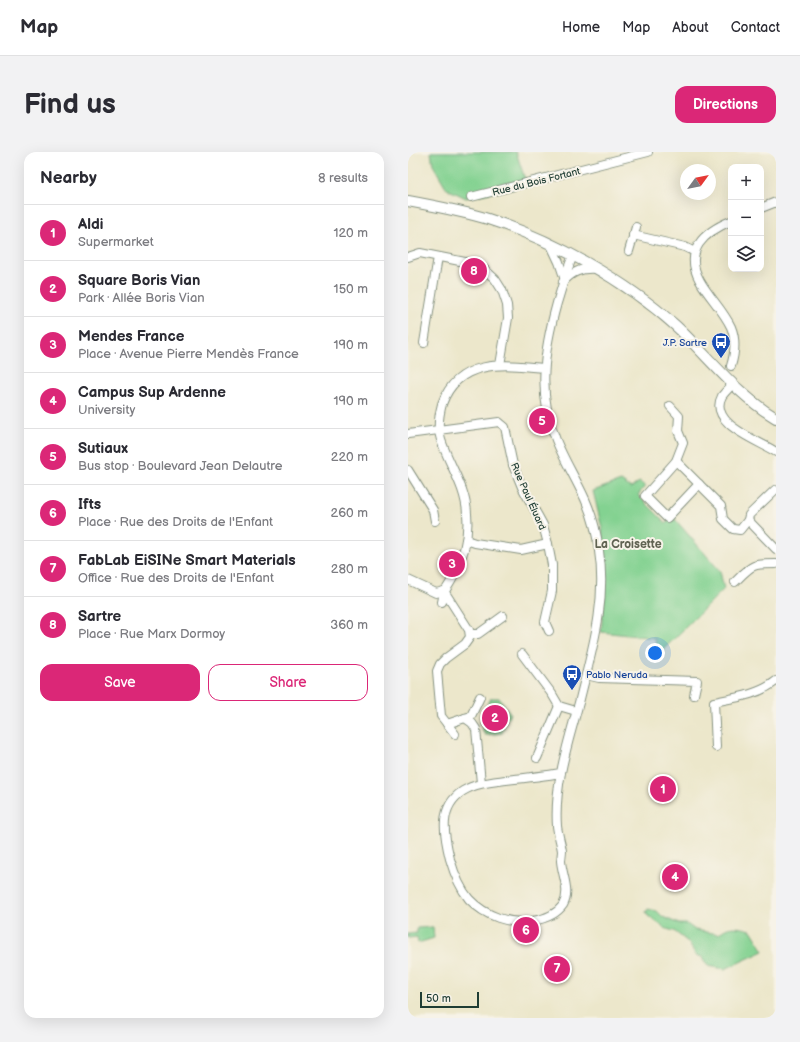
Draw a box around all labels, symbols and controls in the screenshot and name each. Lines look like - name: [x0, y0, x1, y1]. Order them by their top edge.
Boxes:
- text: Map: [20, 16, 58, 39]
- text: Home: [562, 19, 600, 36]
- text: Map: [622, 19, 650, 36]
- text: About: [672, 19, 709, 36]
- text: Contact: [731, 19, 780, 36]
- button: Directions: [675, 86, 776, 123]
- text: Find us: [24, 88, 116, 121]
- north arrow: [680, 164, 716, 200]
- map controls: [728, 164, 764, 272]
- button: +: [728, 164, 764, 200]
- street label: Rue du Bois Fortant: [491, 165, 581, 199]
- text: Nearby: [40, 168, 97, 188]
- text: 8 results: [318, 170, 368, 186]
- button: −: [728, 200, 764, 236]
- text: Aldi: [78, 215, 103, 234]
- text: 1: [50, 225, 56, 241]
- text: 120 m: [333, 225, 368, 241]
- text: Supermarket: [78, 234, 154, 250]
- button: layers: [728, 236, 764, 272]
- pin: 8: [461, 256, 487, 286]
- text: Square Boris Vian: [78, 271, 200, 290]
- text: 2: [49, 281, 57, 297]
- text: 150 m: [334, 281, 368, 297]
- text: Park · Allée Boris Vian: [78, 290, 205, 306]
- text: Mendes France: [78, 327, 184, 346]
- bus stop icon: J.P. Sartre: [710, 331, 732, 359]
- text: 3: [49, 337, 57, 353]
- text: 190 m: [334, 337, 368, 353]
- place label: J.P. Sartre: [663, 337, 707, 349]
- text: Place · Avenue Pierre Mendès France: [78, 346, 299, 362]
- text: Campus Sup Ardenne: [78, 383, 226, 402]
- text: 4: [49, 393, 57, 409]
- text: 190 m: [334, 393, 368, 409]
- text: University: [78, 402, 135, 418]
- pin: 5: [529, 406, 555, 436]
- text: Sutiaux: [78, 439, 128, 458]
- text: 5: [49, 449, 57, 465]
- text: 220 m: [331, 449, 368, 465]
- text: Bus stop · Boulevard Jean Delautre: [78, 458, 283, 474]
- street label: Rue Paul Éluard: [508, 461, 548, 532]
- text: Ifts: [78, 495, 101, 514]
- text: 6: [49, 505, 57, 521]
- text: 260 m: [330, 505, 368, 521]
- text: Place · Rue des Droits de l'Enfant: [78, 514, 273, 530]
- district label: La Croisette: [594, 537, 662, 552]
- pin: 3: [439, 549, 465, 579]
- text: FabLab EiSINe Smart Materials: [78, 551, 296, 570]
- text: 7: [49, 561, 57, 577]
- text: 280 m: [331, 561, 368, 577]
- text: Office · Rue des Droits de l'Enfant: [78, 570, 274, 586]
- text: Sartre: [78, 607, 121, 626]
- text: 8: [49, 617, 57, 633]
- text: 360 m: [330, 617, 368, 633]
- text: Place · Rue Marx Dormoy: [78, 626, 225, 642]
- your location: [645, 643, 665, 663]
- bus stop icon: Pablo Neruda: [561, 663, 583, 691]
- button: Save: [40, 664, 200, 701]
- button: Share: [208, 664, 368, 701]
- place label: Pablo Neruda: [586, 669, 648, 681]
- pin: 2: [482, 703, 508, 733]
- pin: 1: [650, 774, 676, 804]
- pin: 4: [662, 862, 688, 892]
- pin: 6: [513, 915, 539, 945]
- pin: 7: [544, 954, 570, 984]
- scale bar: [420, 990, 479, 1009]
- text: 50 m: [426, 992, 451, 1005]

